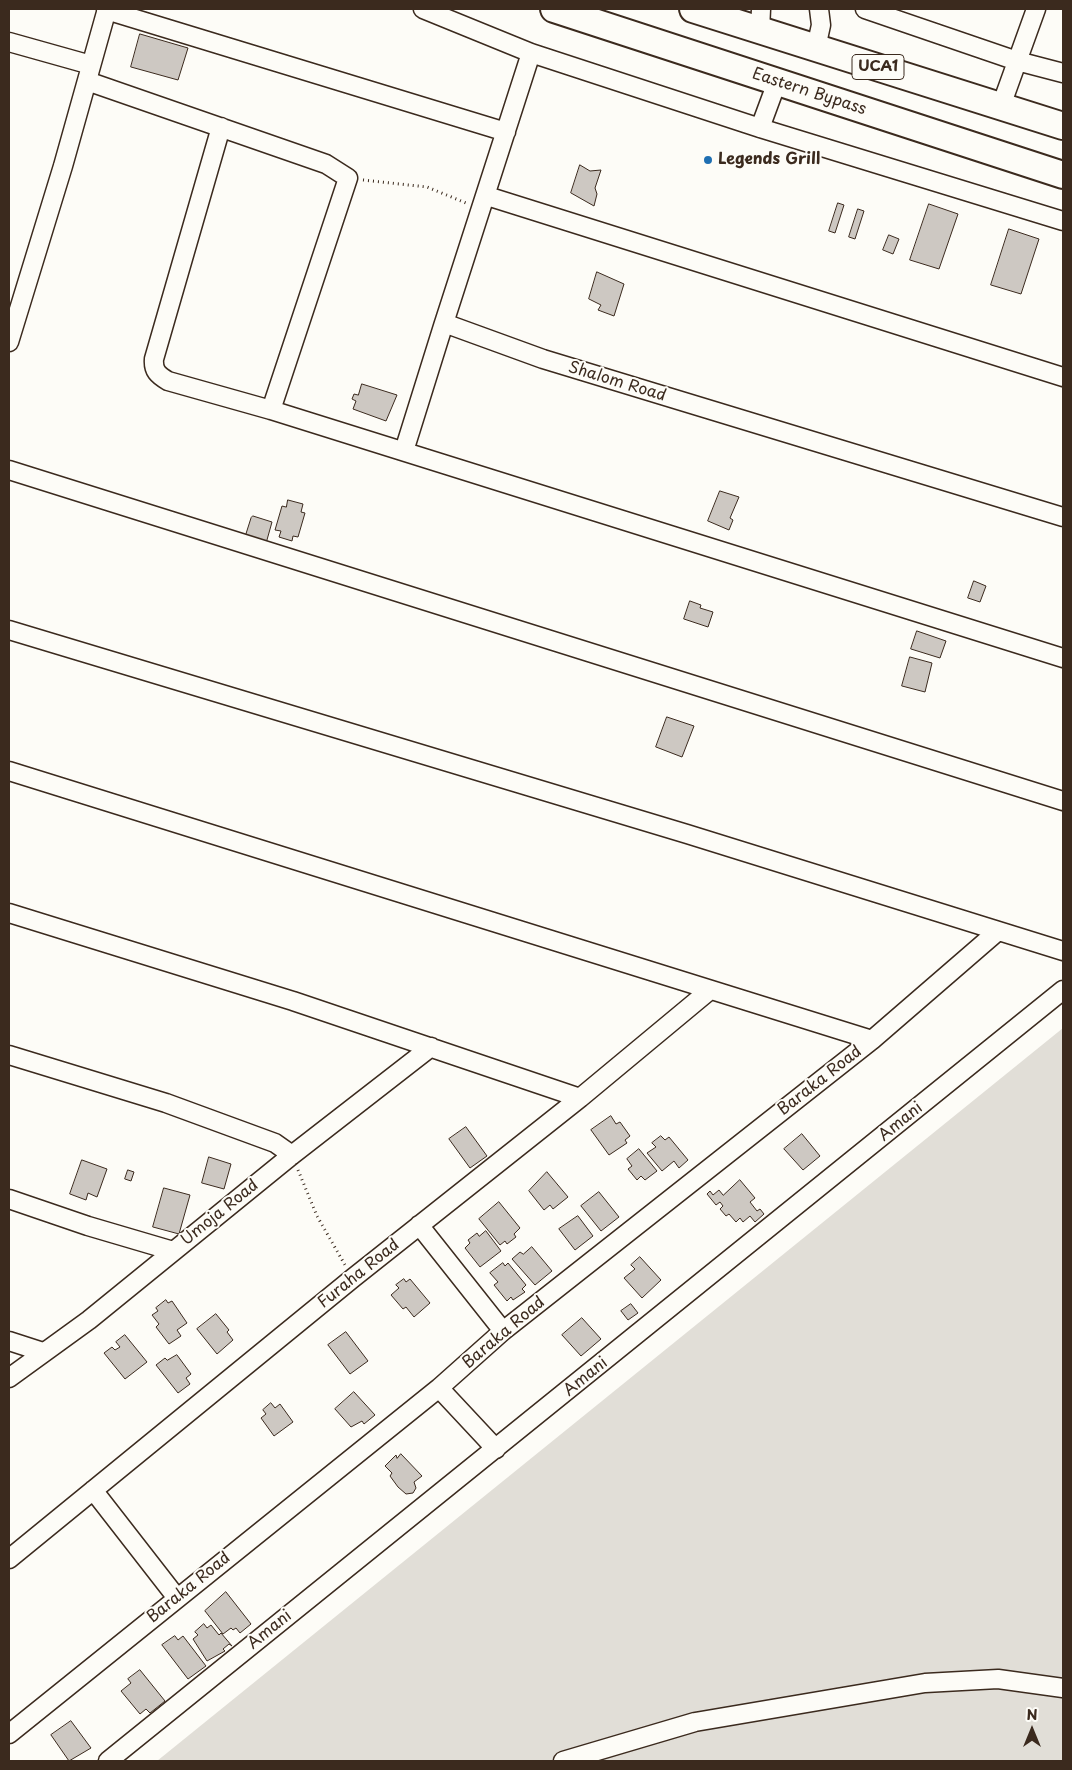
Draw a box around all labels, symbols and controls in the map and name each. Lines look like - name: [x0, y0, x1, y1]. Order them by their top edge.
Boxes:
- road number: UCA1: [852, 54, 904, 80]
- street label: Eastern Bypass: [750, 65, 868, 119]
- place label: Legends Grill: [718, 150, 820, 170]
- marker: Legends Grill: [702, 154, 714, 166]
- street label: Shalom Road: [566, 358, 668, 406]
- street label: Baraka Road: [774, 1042, 866, 1120]
- street label: Amani: [875, 1098, 927, 1146]
- street label: Umoja Road: [178, 1176, 262, 1250]
- street label: Furaha Road: [315, 1235, 403, 1313]
- street label: Baraka Road: [459, 1293, 549, 1373]
- street label: Amani: [560, 1353, 612, 1401]
- street label: Baraka Road: [144, 1549, 234, 1627]
- street label: Amani: [244, 1606, 296, 1654]
- text: N: [1026, 1704, 1038, 1725]
- north arrow: [1007, 1705, 1057, 1755]

